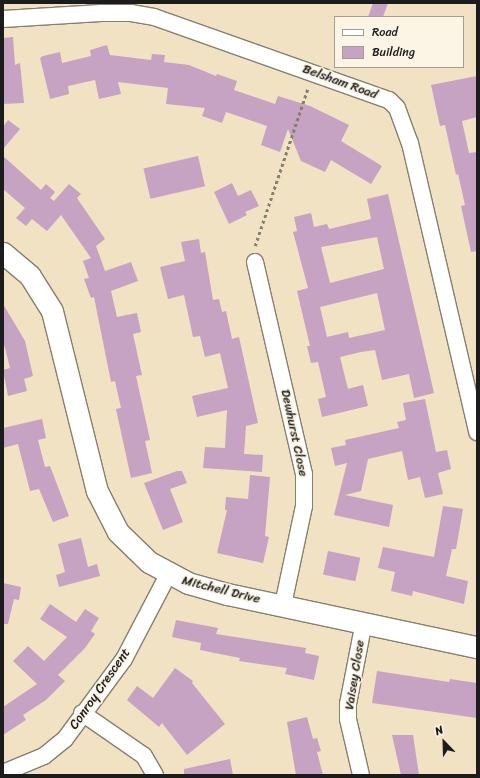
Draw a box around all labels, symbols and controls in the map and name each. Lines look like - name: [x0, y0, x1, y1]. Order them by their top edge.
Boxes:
- legend: [334, 16, 464, 68]
- text: Road: [372, 21, 398, 43]
- text: Building: [372, 41, 415, 63]
- street label: Belsham Road: [300, 61, 380, 103]
- street label: Dewhurst Close: [277, 388, 311, 478]
- street label: Mitchell Drive: [180, 573, 262, 607]
- street label: Vaisey Close: [342, 639, 368, 711]
- street label: Conroy Crescent: [66, 645, 134, 733]
- text: N: [432, 720, 446, 741]
- north arrow: [424, 722, 464, 762]

